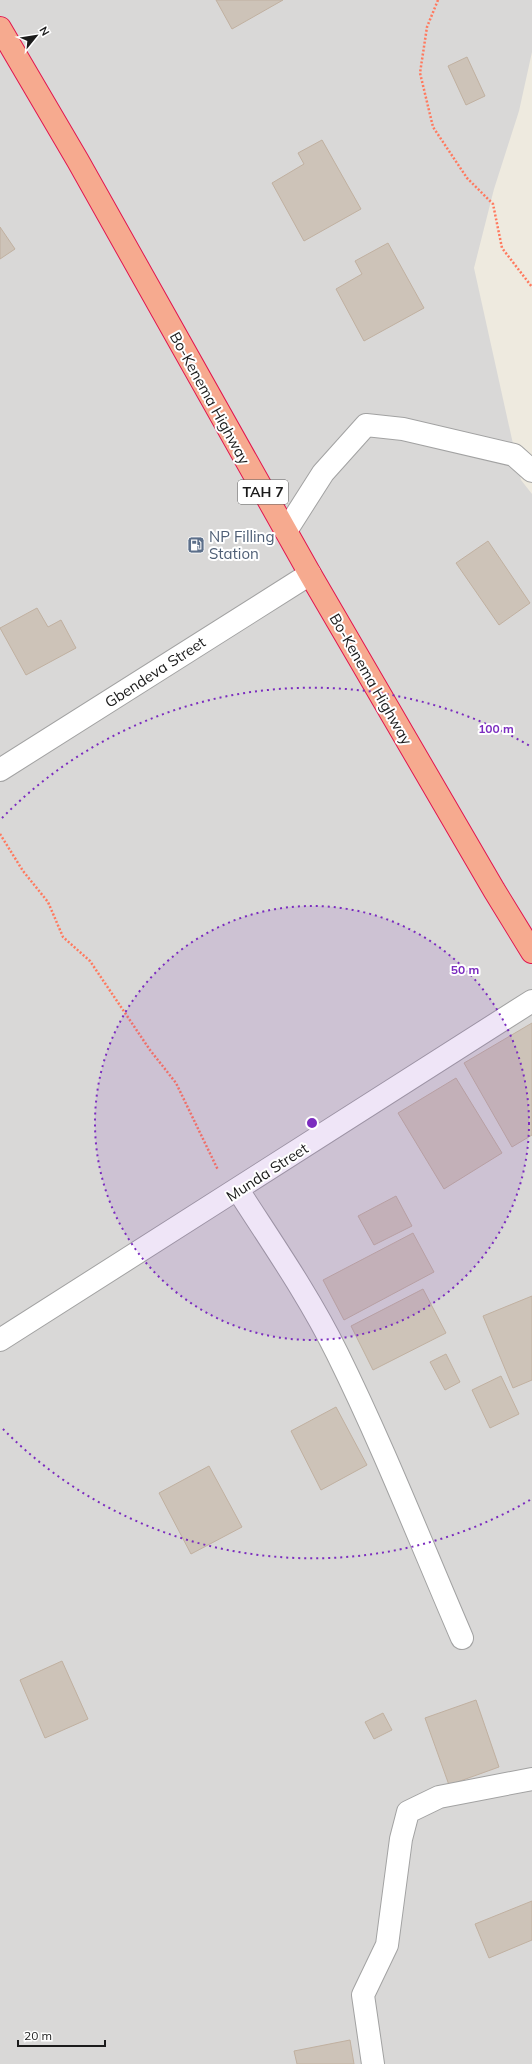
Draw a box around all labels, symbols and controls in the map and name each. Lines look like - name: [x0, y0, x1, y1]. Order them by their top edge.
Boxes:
- north arrow: [16, 16, 56, 56]
- text: N: [37, 24, 53, 38]
- street label: Bo-Kenema Highway: [166, 328, 254, 468]
- road number: TAH 7: [238, 480, 288, 504]
- place label: NP Filling Station: [209, 527, 274, 563]
- fuel station icon: NP Filling Station: [186, 535, 206, 555]
- street label: Bo-Kenema Highway: [326, 610, 416, 748]
- street label: Gbendeva Street: [101, 632, 209, 712]
- text: 100 m: [478, 721, 514, 736]
- text: 50 m: [451, 962, 479, 977]
- centre of rings: [305, 1116, 319, 1130]
- street label: Munda Street: [223, 1139, 311, 1205]
- scale bar: [18, 2022, 105, 2048]
- text: 20 m: [24, 2028, 52, 2043]

